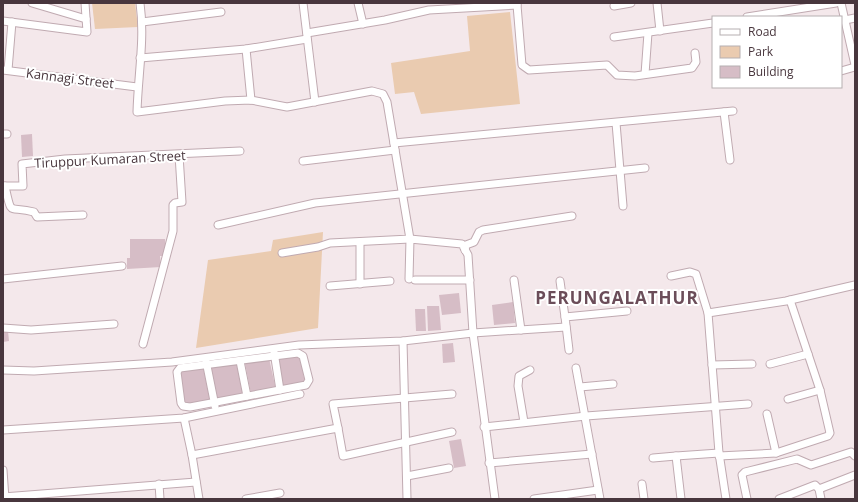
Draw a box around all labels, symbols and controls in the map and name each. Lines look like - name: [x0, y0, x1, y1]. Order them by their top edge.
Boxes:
- legend: [712, 16, 842, 88]
- text: Road: [748, 23, 777, 40]
- text: Park: [748, 43, 774, 60]
- text: Building: [748, 63, 794, 80]
- street label: Kannagi Street: [25, 64, 115, 92]
- street label: Tiruppur Kumaran Street: [34, 146, 187, 172]
- district label: PERUNGALATHUR: [535, 286, 699, 309]

